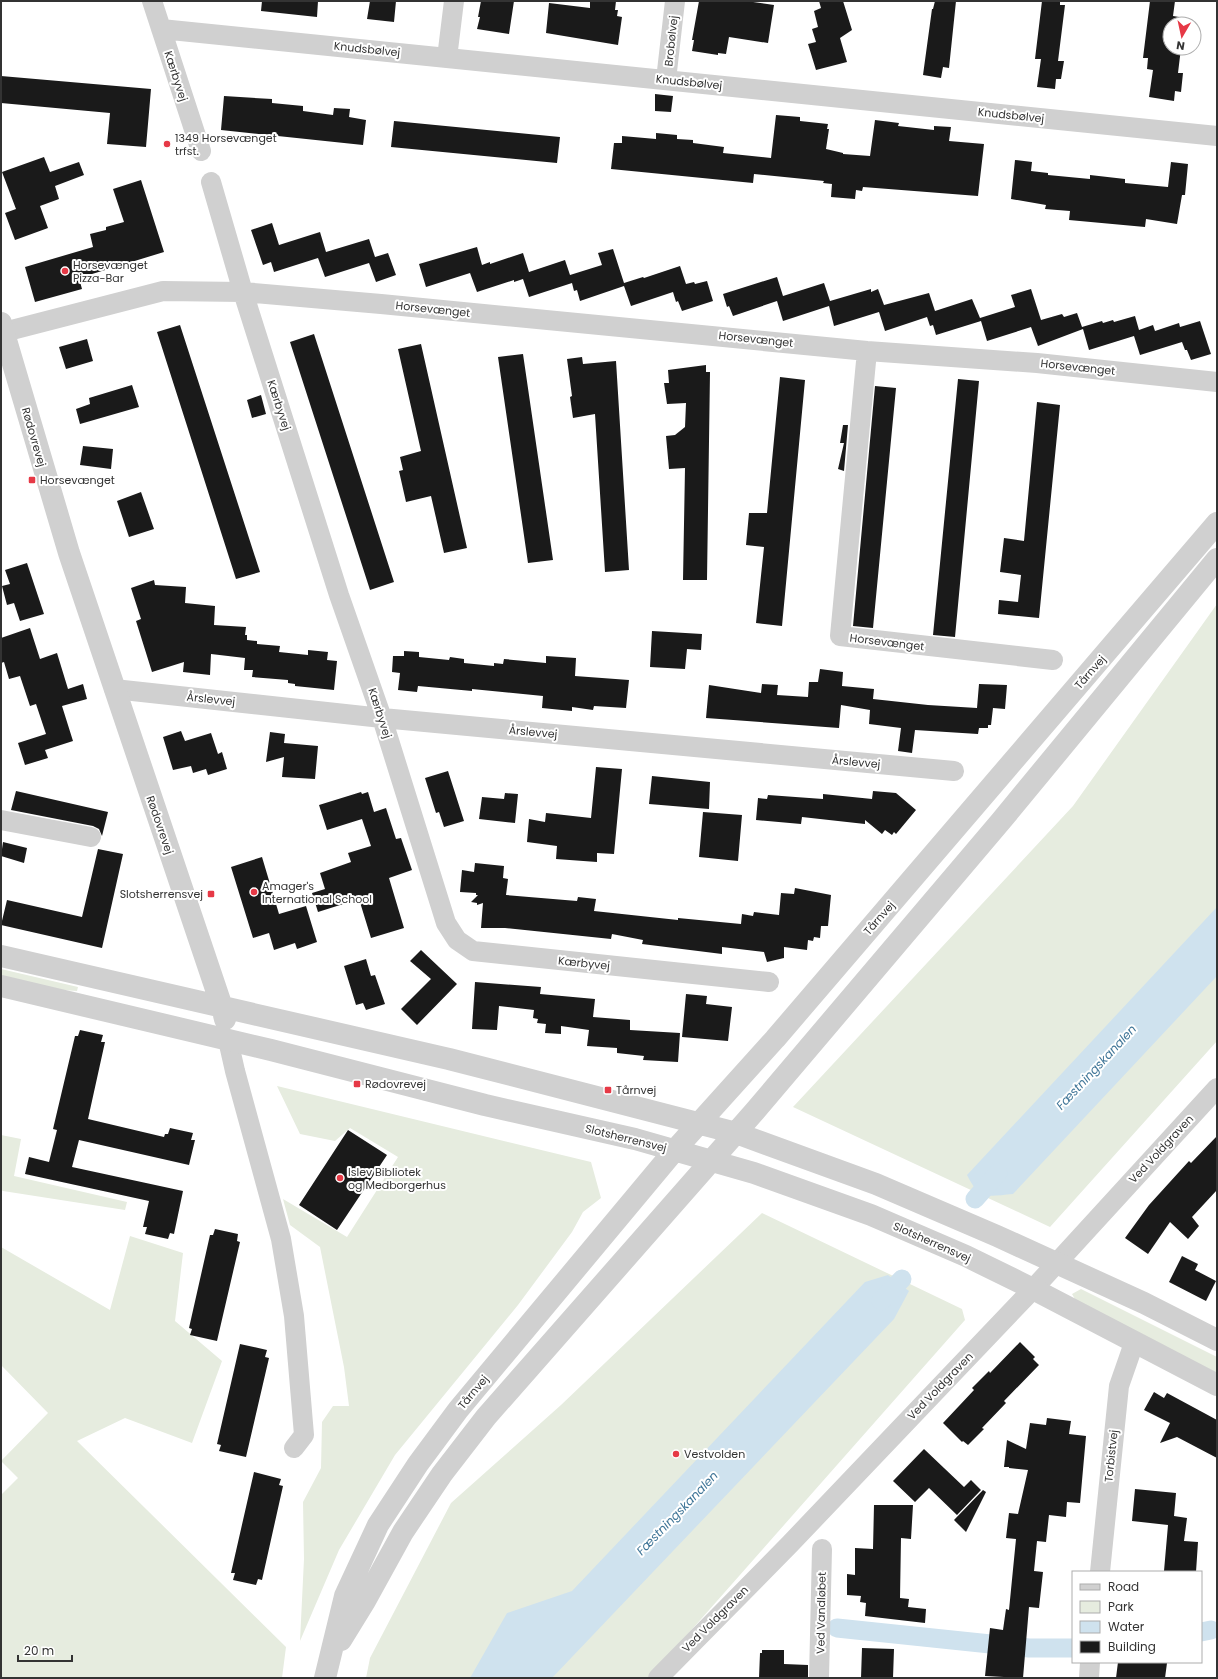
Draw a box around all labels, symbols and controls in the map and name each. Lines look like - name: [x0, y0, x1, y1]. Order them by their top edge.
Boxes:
- street label: Brobølvej: [660, 15, 682, 67]
- north arrow: [1162, 16, 1202, 56]
- text: N: [1175, 37, 1186, 54]
- street label: Knudsbølvej: [333, 38, 401, 60]
- street label: Kærbyvej: [160, 49, 192, 104]
- street label: Knudsbølvej: [655, 71, 723, 93]
- street label: Knudsbølvej: [977, 104, 1045, 126]
- place label: 1349 Horsevænget trfst.: [175, 130, 277, 159]
- marker: 1349 Horsevænget trfst.: [162, 139, 172, 149]
- place label: Horsevænget Pizza-Bar: [73, 257, 148, 286]
- marker: Horsevænget Pizza-Bar: [60, 266, 70, 276]
- street label: Horsevænget: [395, 297, 471, 321]
- street label: Horsevænget: [718, 327, 794, 351]
- street label: Horsevænget: [1040, 355, 1116, 379]
- street label: Kærbyvej: [263, 378, 295, 433]
- street label: Rødovrevej: [18, 405, 50, 469]
- place label: Horsevænget: [40, 472, 115, 488]
- marker: Horsevænget: [27, 475, 37, 485]
- street label: Horsevænget: [849, 629, 925, 655]
- street label: Tårnvej: [1071, 651, 1109, 692]
- street label: Kærbyvej: [364, 686, 396, 741]
- street label: Årslevvej: [186, 688, 236, 710]
- street label: Årslevvej: [508, 722, 558, 742]
- street label: Årslevvej: [831, 752, 881, 772]
- street label: Rødovrevej: [143, 794, 178, 857]
- place label: Amager's International School: [262, 878, 372, 907]
- place label: Slotsherrensvej: [120, 886, 203, 902]
- marker: Amager's International School: [249, 887, 259, 897]
- marker: Slotsherrensvej: [206, 889, 216, 899]
- street label: Tårnvej: [860, 897, 898, 938]
- street label: Kærbyvej: [557, 952, 611, 974]
- water label: Fæstningskanalen: [1052, 1021, 1140, 1113]
- place label: Rødovrevej: [365, 1076, 426, 1092]
- marker: Rødovrevej: [352, 1079, 362, 1089]
- place label: Tårnvej: [616, 1082, 657, 1098]
- marker: Tårnvej: [603, 1085, 613, 1095]
- street label: Ved Voldgraven: [1125, 1111, 1197, 1187]
- street label: Slotsherrensvej: [584, 1120, 669, 1156]
- place label: Islev Bibliotek og Medborgerhus: [348, 1164, 446, 1193]
- marker: Islev Bibliotek og Medborgerhus: [335, 1173, 345, 1183]
- street label: Slotsherrensvej: [891, 1218, 974, 1266]
- street label: Ved Voldgraven: [904, 1349, 976, 1423]
- street label: Tårnvej: [454, 1371, 492, 1413]
- street label: Torbistvej: [1100, 1429, 1122, 1483]
- place label: Vestvolden: [684, 1446, 745, 1462]
- marker: Vestvolden: [671, 1449, 681, 1459]
- water label: Fæstningskanalen: [632, 1467, 722, 1559]
- legend: [1072, 1571, 1202, 1663]
- street label: Ved Vandløbet: [812, 1572, 830, 1654]
- text: Road: [1108, 1578, 1139, 1595]
- street label: Ved Voldgraven: [678, 1582, 752, 1656]
- text: Park: [1108, 1598, 1135, 1615]
- text: Water: [1108, 1618, 1145, 1635]
- scale bar: [18, 1637, 72, 1663]
- text: Building: [1108, 1638, 1156, 1655]
- text: 20 m: [24, 1642, 54, 1659]

